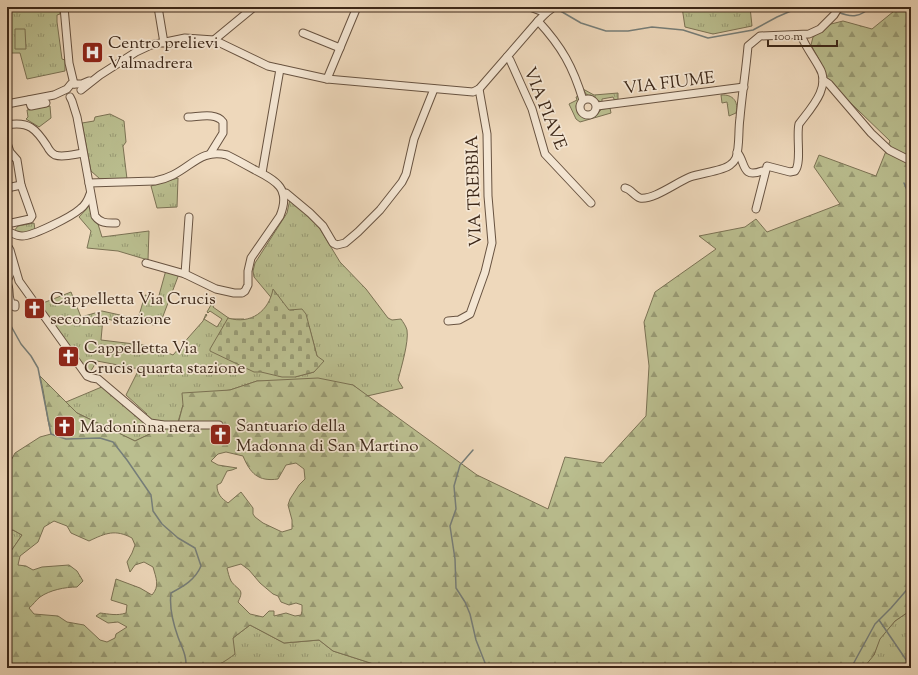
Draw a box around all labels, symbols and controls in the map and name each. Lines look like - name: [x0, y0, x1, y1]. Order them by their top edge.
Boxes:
- scale bar: [768, 22, 837, 48]
- text: 100 m: [774, 28, 803, 46]
- place label: Centro prelievi Valmadrera: [108, 32, 219, 76]
- hospital icon: Centro prelievi Valmadrera: [80, 39, 106, 65]
- street label: VIA PIAVE: [517, 64, 572, 154]
- street label: VIA FIUME: [622, 67, 716, 101]
- street label: VIA TREBBIA: [461, 134, 489, 247]
- place label: Cappelletta Via Crucis seconda stazione: [50, 288, 216, 332]
- church icon: Cappelletta Via Crucis seconda stazione: [21, 295, 47, 321]
- place label: Cappelletta Via Crucis quarta stazione: [84, 337, 245, 381]
- church icon: Cappelletta Via Crucis quarta stazione: [56, 344, 82, 370]
- church icon: Madoninna nera: [51, 413, 77, 439]
- place label: Santuario della Madonna di San Martino: [236, 415, 419, 459]
- place label: Madoninna nera: [80, 416, 201, 440]
- church icon: Santuario della Madonna di San Martino: [208, 422, 234, 448]

